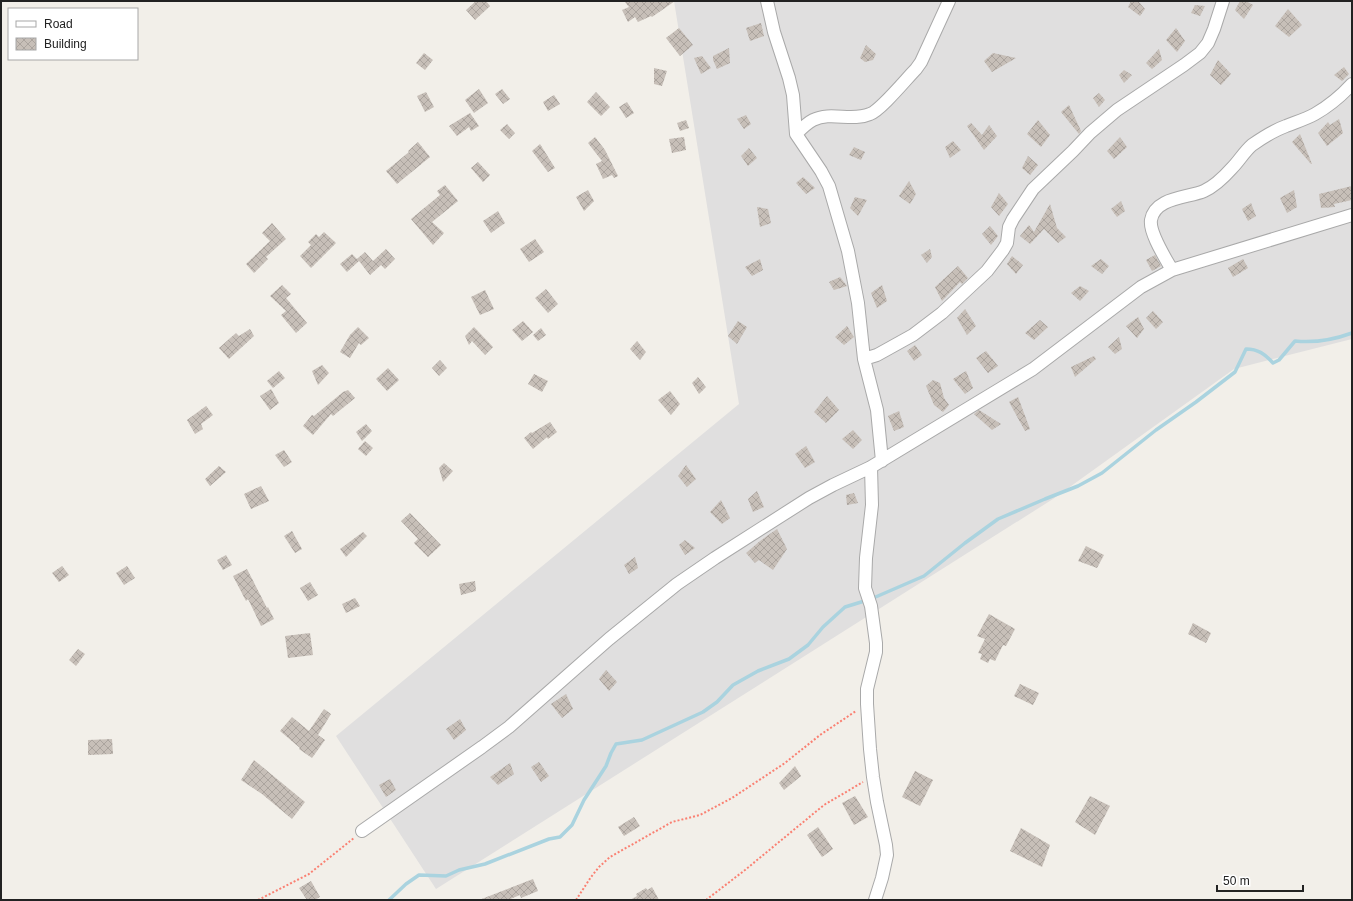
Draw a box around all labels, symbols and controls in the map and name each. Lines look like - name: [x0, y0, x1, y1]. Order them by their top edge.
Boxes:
- legend: [8, 8, 138, 60]
- text: Road: [44, 17, 73, 31]
- text: Building: [44, 37, 87, 51]
- scale bar: [1217, 867, 1303, 893]
- text: 50 m: [1223, 874, 1250, 888]

